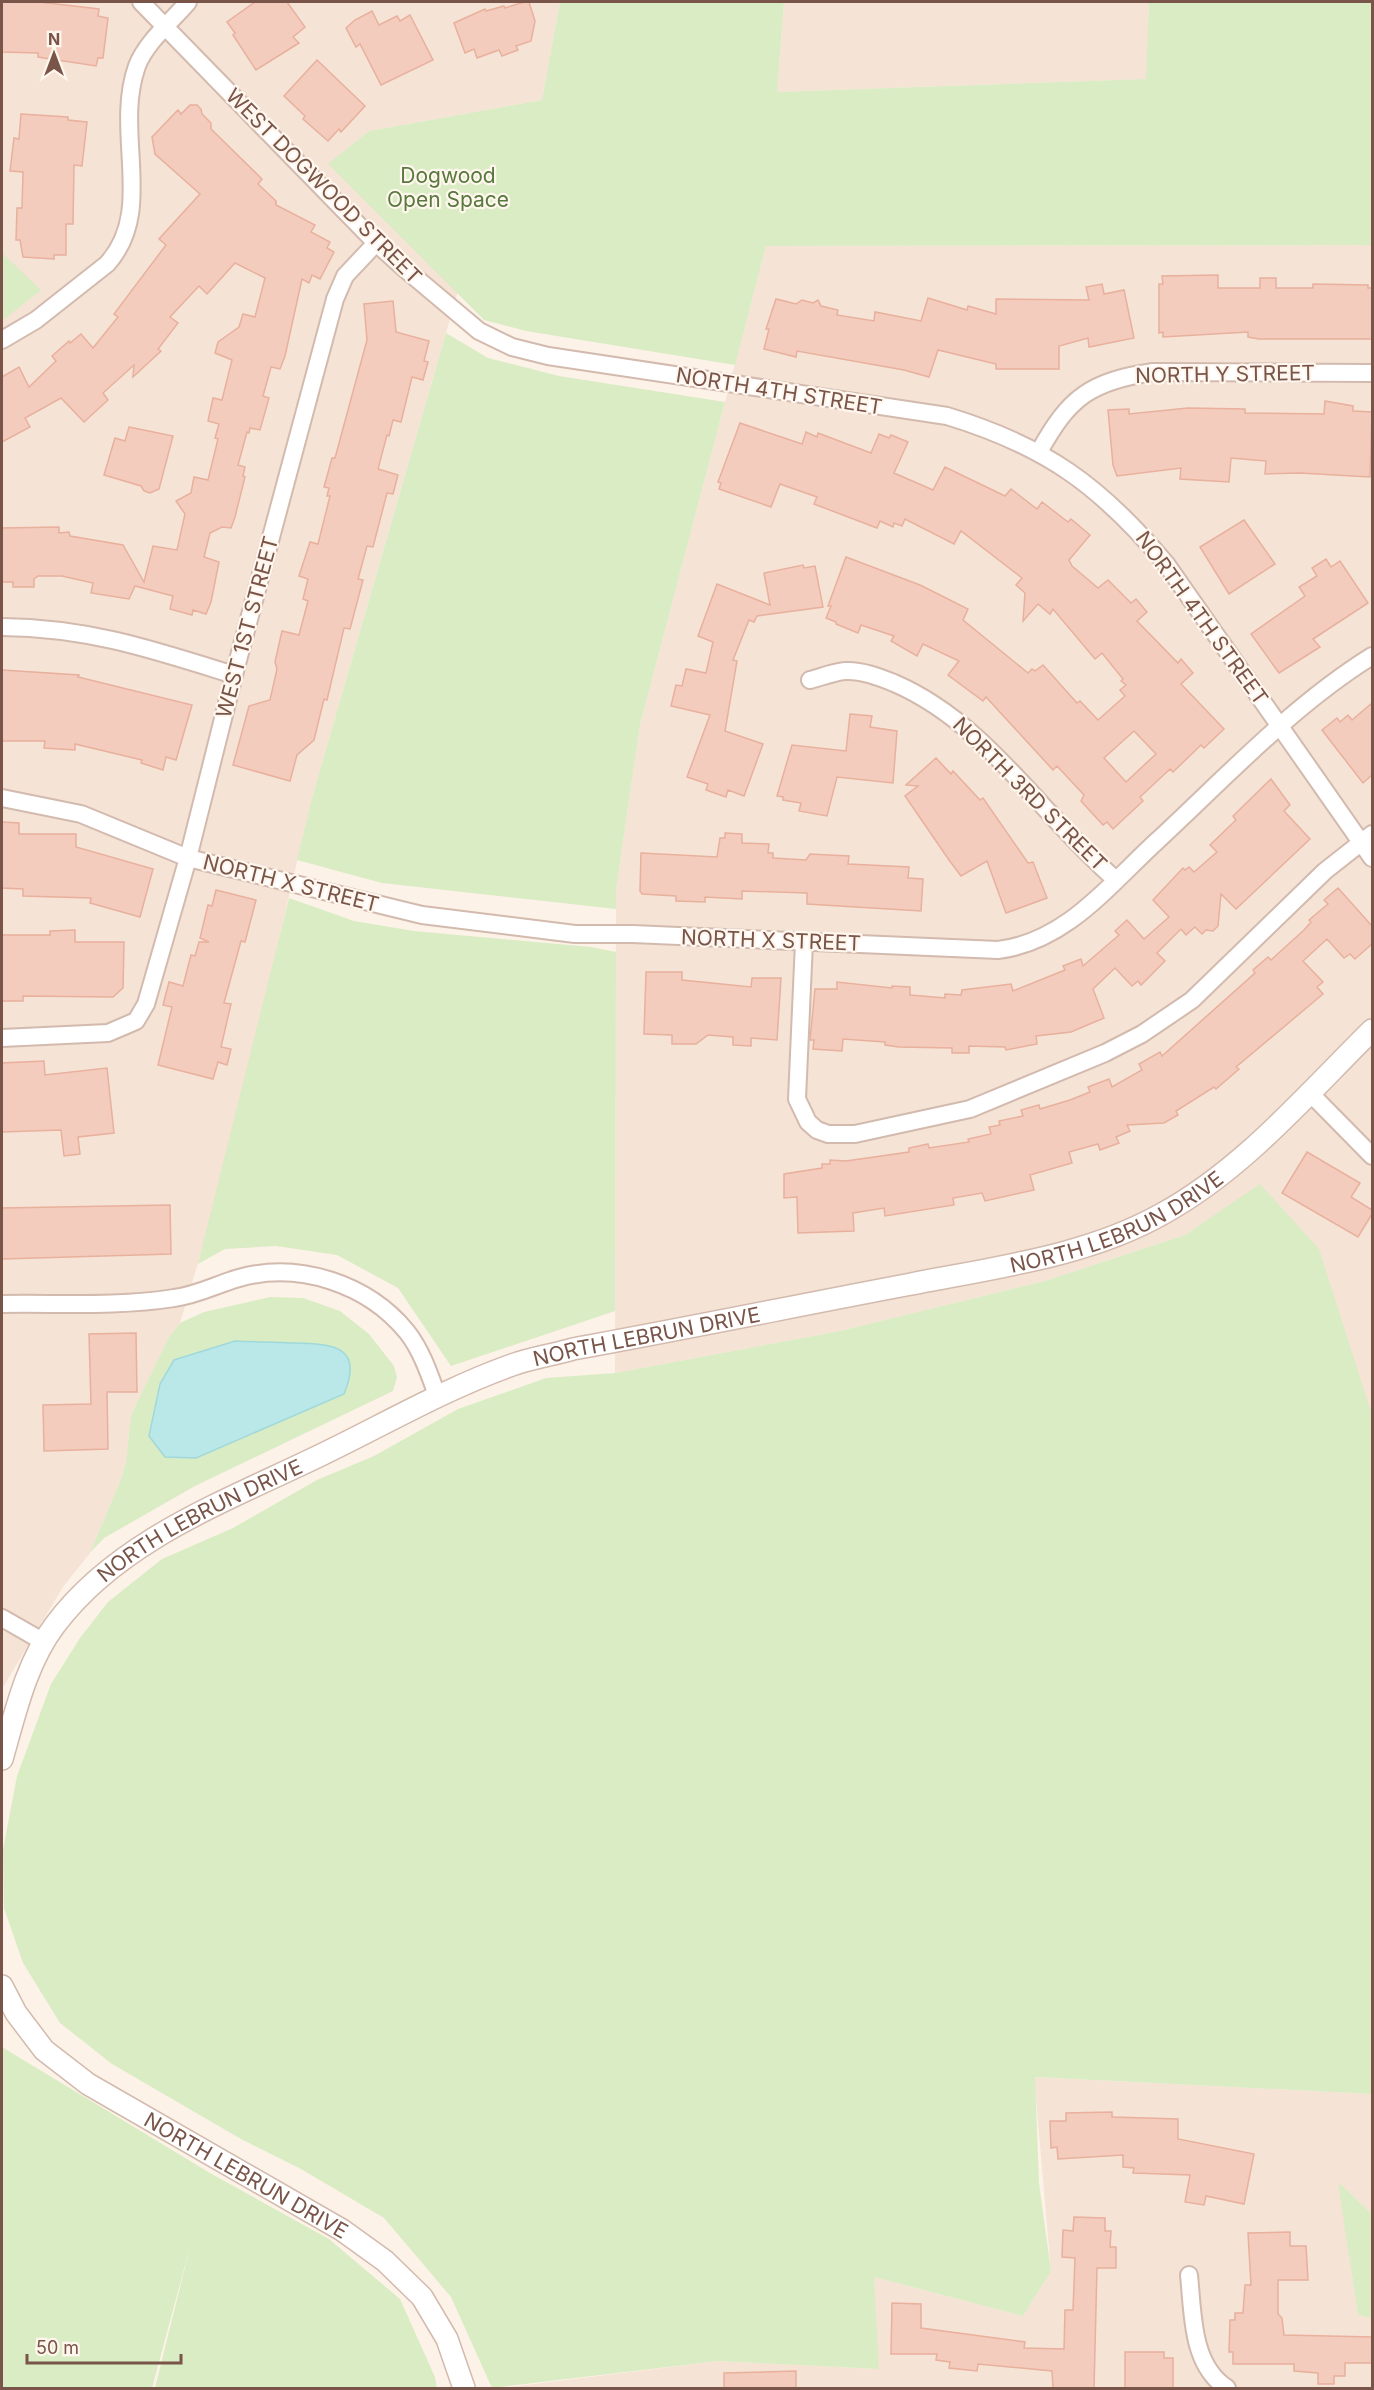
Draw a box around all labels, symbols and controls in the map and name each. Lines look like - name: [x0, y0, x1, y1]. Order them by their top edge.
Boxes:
- north arrow: [24, 24, 84, 84]
- text: N: [48, 29, 60, 49]
- street label: WEST DOGWOOD STREET: [221, 83, 427, 289]
- park label: Dogwood Open Space: [387, 163, 509, 212]
- street label: NORTH Y STREET: [1135, 360, 1315, 388]
- street label: NORTH 4TH STREET: [674, 362, 884, 420]
- street label: NORTH 4TH STREET: [1131, 526, 1273, 710]
- street label: WEST 1ST STREET: [211, 533, 283, 721]
- street label: NORTH 3RD STREET: [948, 712, 1112, 876]
- street label: NORTH X STREET: [201, 849, 381, 917]
- street label: NORTH X STREET: [681, 924, 861, 956]
- street label: NORTH LEBRUN DRIVE: [1007, 1165, 1228, 1277]
- street label: NORTH LEBRUN DRIVE: [530, 1301, 762, 1371]
- street label: NORTH LEBRUN DRIVE: [92, 1453, 306, 1587]
- street label: NORTH LEBRUN DRIVE: [140, 2107, 353, 2243]
- scale bar: [27, 2327, 182, 2365]
- text: 50 m: [36, 2337, 79, 2358]

